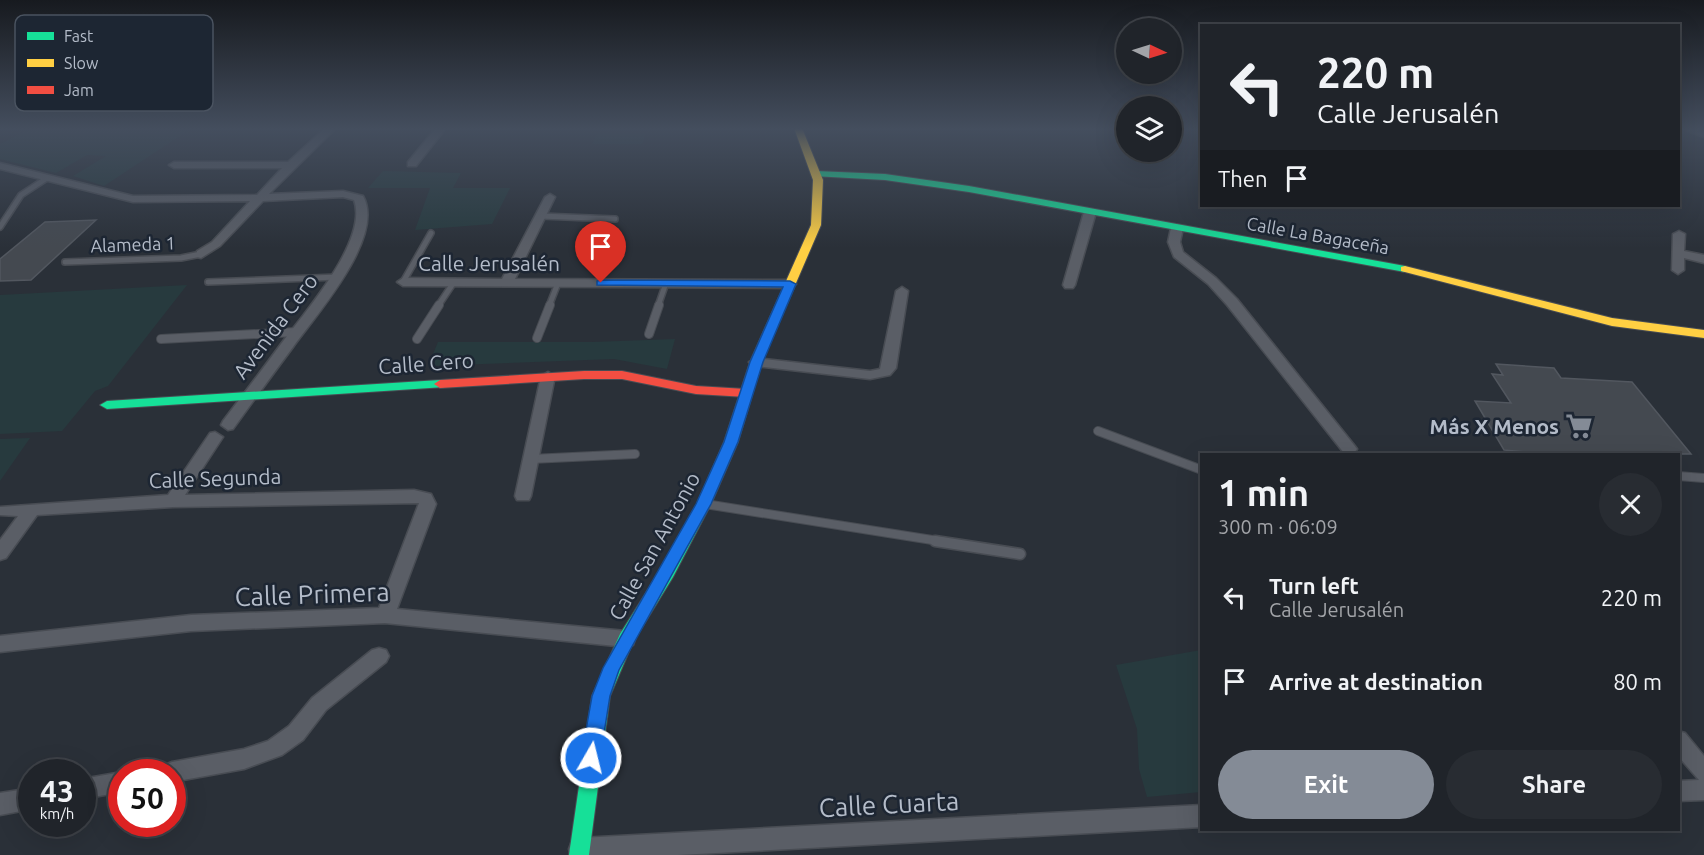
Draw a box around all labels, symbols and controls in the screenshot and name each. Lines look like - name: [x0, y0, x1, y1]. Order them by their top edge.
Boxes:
- legend: [15, 15, 213, 111]
- north arrow: [1116, 18, 1182, 84]
- map controls: [1116, 18, 1182, 162]
- text: Fast: [64, 27, 94, 45]
- icon: left: [1218, 48, 1296, 126]
- text: 220 m: [1317, 49, 1434, 96]
- text: Slow: [64, 54, 99, 72]
- text: Jam: [64, 81, 94, 99]
- button: layers: [1116, 96, 1182, 162]
- text: Calle Jerusalén: [1317, 98, 1500, 128]
- icon: arrive: [1280, 162, 1313, 195]
- text: Then: [1218, 166, 1268, 191]
- street label: Calle La Bagaceña: [1245, 213, 1391, 257]
- pin: [575, 221, 626, 283]
- icon: arrive: [584, 230, 617, 263]
- street label: Alameda 1: [90, 233, 176, 255]
- street label: Calle Jerusalén: [418, 251, 560, 275]
- street label: Avenida Cero: [228, 269, 322, 383]
- street label: Calle Cero: [377, 348, 475, 378]
- supermarket icon: Más X Menos: [1564, 411, 1594, 441]
- place label: Más X Menos: [1430, 414, 1559, 438]
- street label: Calle Segunda: [148, 464, 282, 492]
- street label: Calle San Antonio: [603, 468, 705, 624]
- text: 1 min: [1218, 472, 1309, 513]
- button: close: [1599, 473, 1662, 536]
- text: 300 m · 06:09: [1218, 515, 1338, 538]
- text: Turn left: [1269, 573, 1359, 598]
- street label: Calle Primera: [234, 577, 390, 611]
- icon: left: [1218, 581, 1251, 614]
- text: 220 m: [1601, 585, 1662, 610]
- text: Calle Jerusalén: [1269, 598, 1404, 621]
- icon: arrive: [1218, 665, 1251, 698]
- text: Arrive at destination: [1269, 669, 1483, 694]
- text: 80 m: [1613, 669, 1662, 694]
- position arrow: [559, 726, 623, 790]
- button: Exit: [1218, 750, 1434, 819]
- button: Share: [1446, 750, 1662, 819]
- speed limit sign: 50: [108, 759, 186, 837]
- text: 43: [40, 774, 74, 808]
- street label: Calle Cuarta: [818, 786, 960, 822]
- text: km/h: [40, 805, 74, 822]

